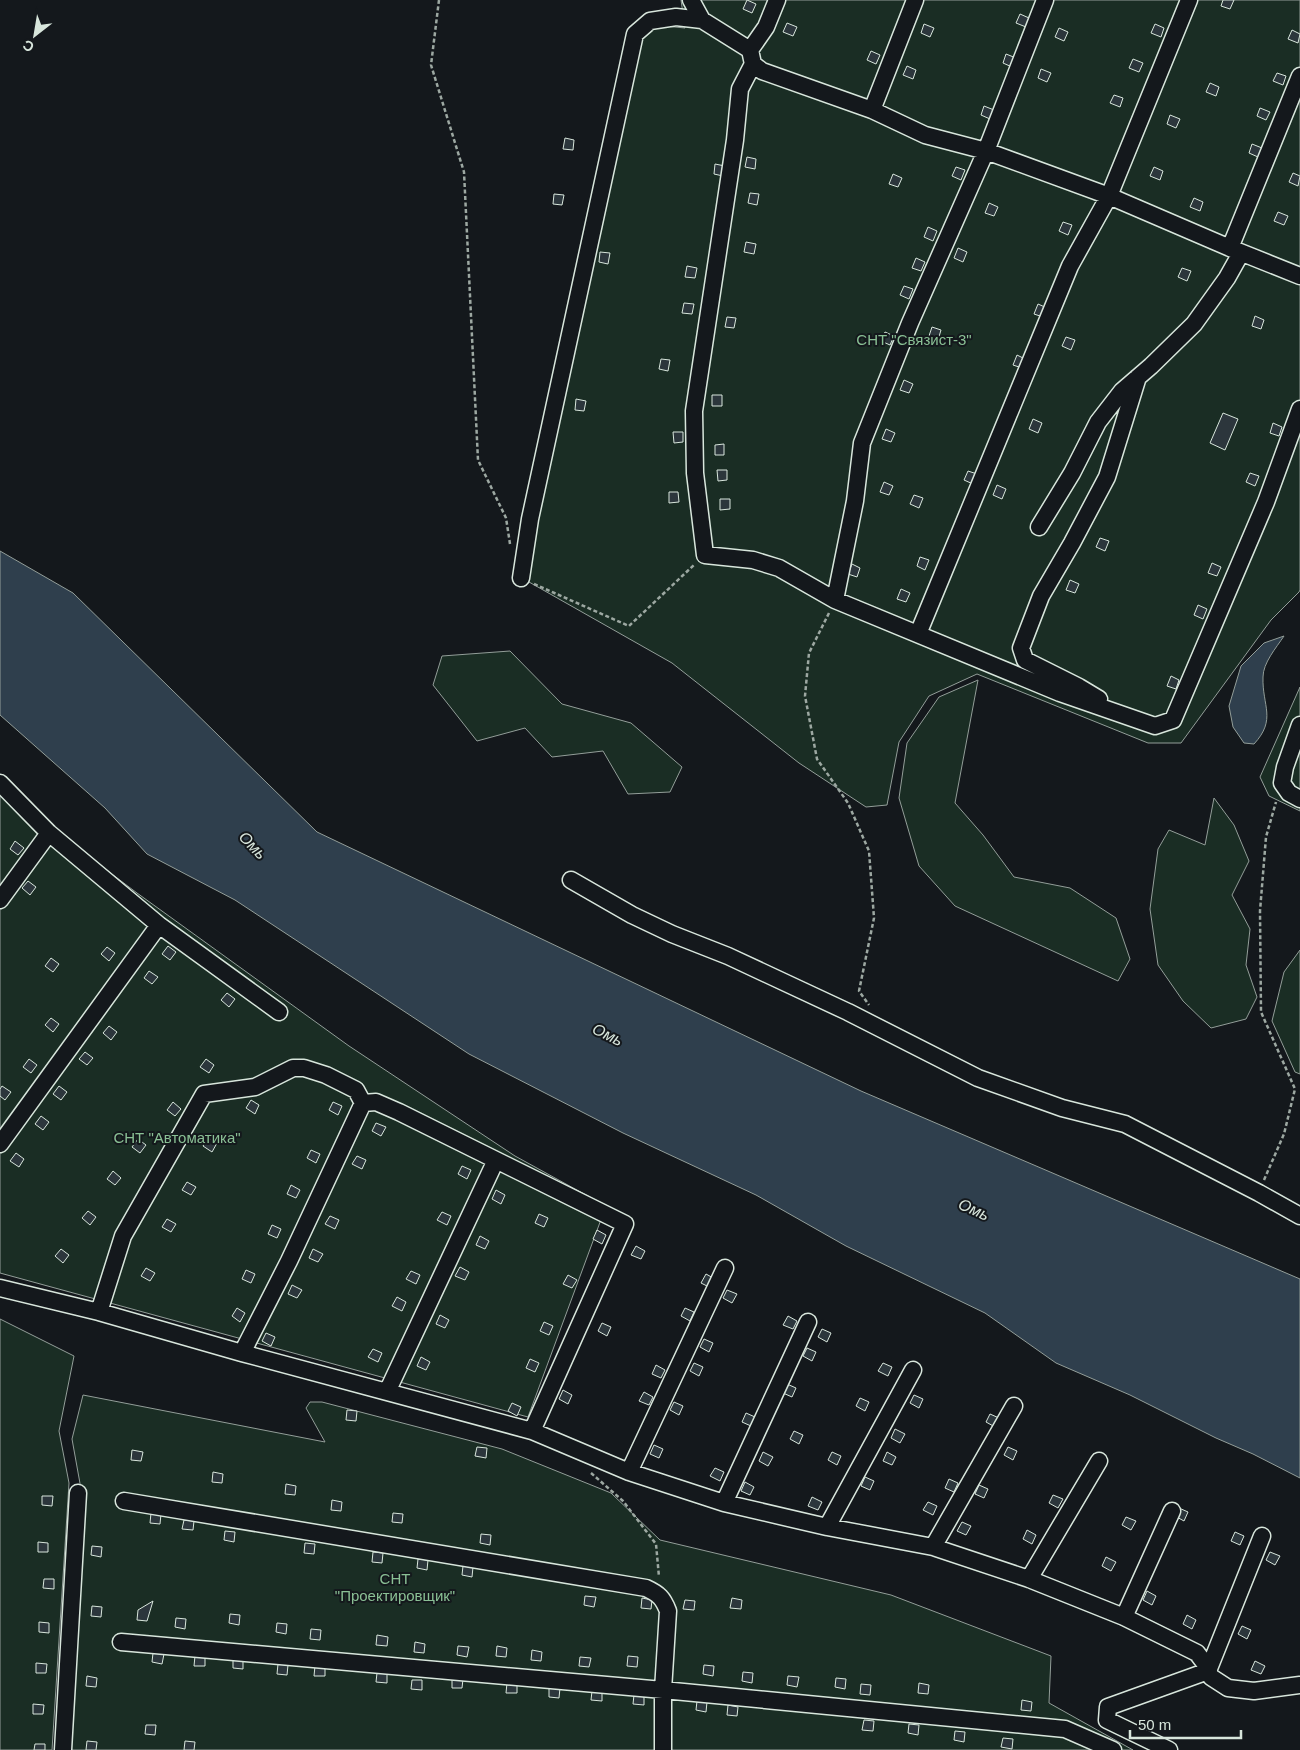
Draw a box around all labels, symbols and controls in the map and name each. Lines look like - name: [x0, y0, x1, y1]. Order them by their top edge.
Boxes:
- north arrow: [10, 10, 60, 60]
- text: С: [20, 37, 37, 56]
- park label: СНТ "Связист-3": [856, 331, 972, 348]
- water label: Омь: [235, 828, 270, 863]
- water label: Омь: [590, 1020, 626, 1049]
- park label: СНТ "Автоматика": [113, 1129, 241, 1146]
- water label: Омь: [956, 1195, 992, 1224]
- park label: СНТ "Проектировщик": [335, 1570, 455, 1604]
- scale bar: [1130, 1708, 1241, 1740]
- text: 50 m: [1138, 1716, 1171, 1733]

